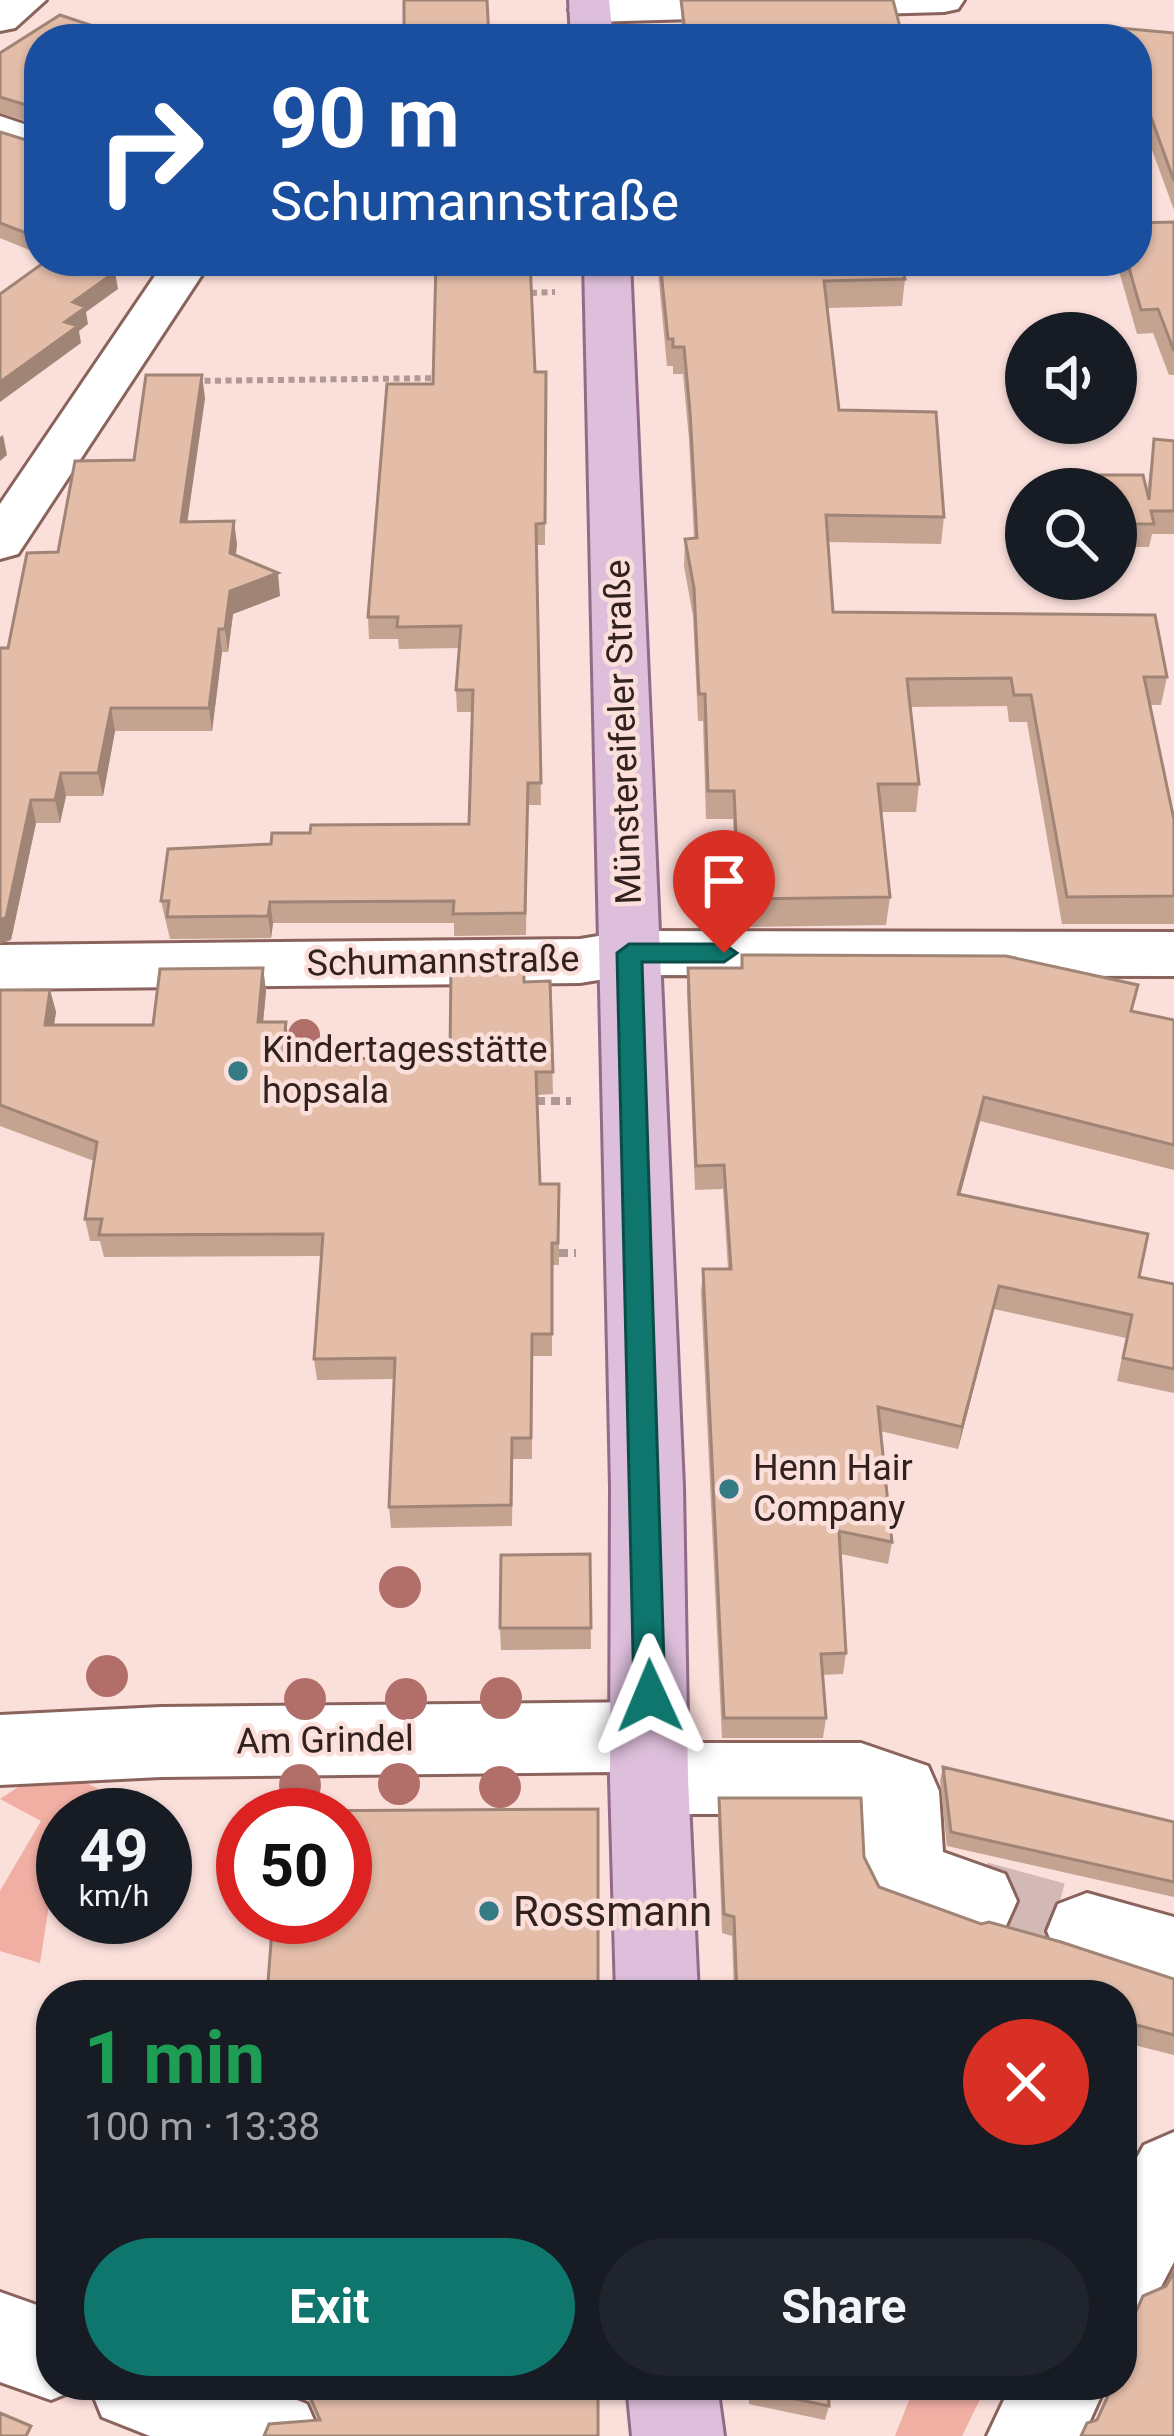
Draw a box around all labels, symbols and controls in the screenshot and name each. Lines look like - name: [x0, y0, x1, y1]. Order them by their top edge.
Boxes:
- text: 90 m: [270, 69, 460, 168]
- icon: right: [72, 72, 228, 228]
- text: Schumannstraße: [270, 170, 679, 233]
- map controls: [1005, 312, 1137, 600]
- button: sound: [1005, 312, 1137, 444]
- button: search: [1005, 468, 1137, 600]
- street label: Münstereifeler Straße: [596, 559, 650, 905]
- pin: [673, 830, 775, 953]
- icon: arrive: [691, 848, 757, 914]
- street label: Schumannstraße: [306, 938, 580, 984]
- place label: Kindertagesstätte hopsala: [262, 1029, 548, 1112]
- marker: Kindertagesstätte hopsala: [225, 1058, 251, 1084]
- place label: Henn Hair Company: [753, 1447, 913, 1530]
- marker: Henn Hair Company: [716, 1476, 742, 1502]
- position arrow: [587, 1633, 713, 1759]
- street label: Am Grindel: [236, 1717, 414, 1763]
- speed limit sign: 50: [216, 1788, 372, 1944]
- text: 49: [80, 1815, 148, 1886]
- text: km/h: [79, 1878, 149, 1913]
- place label: Rossmann: [513, 1887, 712, 1936]
- marker: Rossmann: [476, 1898, 502, 1924]
- text: 1 min: [84, 2016, 265, 2101]
- button: close: [963, 2019, 1089, 2145]
- text: 100 m · 13:38: [84, 2104, 320, 2150]
- button: Exit: [84, 2238, 575, 2376]
- button: Share: [599, 2238, 1089, 2376]

